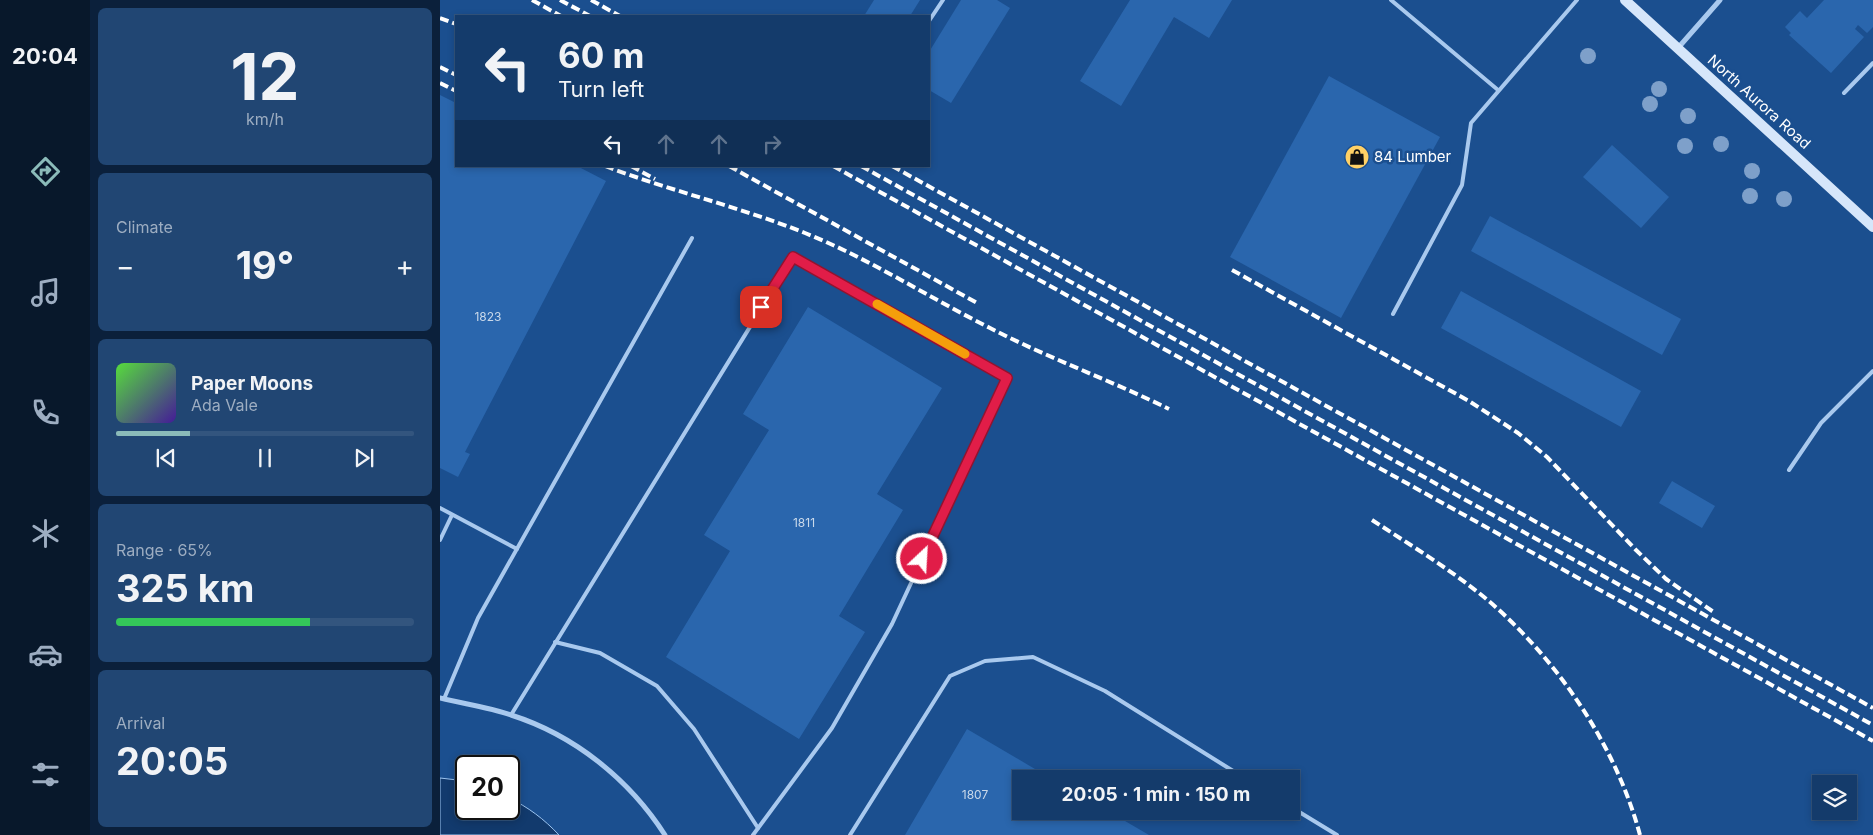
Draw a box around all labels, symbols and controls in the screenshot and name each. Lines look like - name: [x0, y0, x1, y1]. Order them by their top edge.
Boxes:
- text: 60 m: [558, 34, 645, 76]
- icon: left: [475, 35, 540, 100]
- text: 12: [231, 37, 299, 116]
- text: 20:04: [12, 43, 78, 69]
- street label: North Aurora Road: [1704, 50, 1815, 153]
- text: Turn left: [558, 76, 644, 102]
- text: km/h: [246, 109, 284, 129]
- icon: left: [599, 130, 627, 158]
- icon: ahead: [652, 130, 680, 158]
- icon: ahead: [705, 130, 733, 158]
- icon: right: [758, 130, 786, 158]
- shop icon: 84 Lumber: [1344, 144, 1370, 170]
- place label: 84 Lumber: [1374, 147, 1452, 166]
- icon: directions: [28, 154, 63, 189]
- text: Climate: [116, 217, 173, 237]
- text: 19°: [236, 242, 294, 288]
- text: −: [116, 249, 135, 283]
- text: +: [395, 249, 414, 283]
- icon: music: [28, 275, 63, 310]
- pin: [740, 286, 782, 328]
- icon: arrive: [747, 293, 775, 321]
- house number: 1823: [474, 309, 502, 324]
- text: Paper Moons: [191, 372, 313, 395]
- icon: phone: [28, 395, 63, 430]
- text: Ada Vale: [191, 395, 258, 415]
- icon: previous: [152, 444, 180, 472]
- icon: pause: [251, 444, 279, 472]
- icon: next: [350, 444, 378, 472]
- house number: 1811: [793, 515, 815, 530]
- icon: climate: [28, 516, 63, 551]
- position arrow: [895, 532, 947, 584]
- text: Range · 65%: [116, 540, 213, 560]
- text: 325 km: [116, 565, 254, 611]
- icon: car: [28, 637, 63, 672]
- text: Arrival: [116, 713, 165, 733]
- text: 20:05: [116, 738, 228, 784]
- speed limit sign: 20: [455, 755, 520, 820]
- icon: filters: [28, 757, 63, 792]
- map controls: [1812, 775, 1857, 820]
- button: layers: [1812, 775, 1857, 820]
- text: 20:05 · 1 min · 150 m: [1062, 783, 1250, 806]
- house number: 1807: [962, 787, 988, 802]

